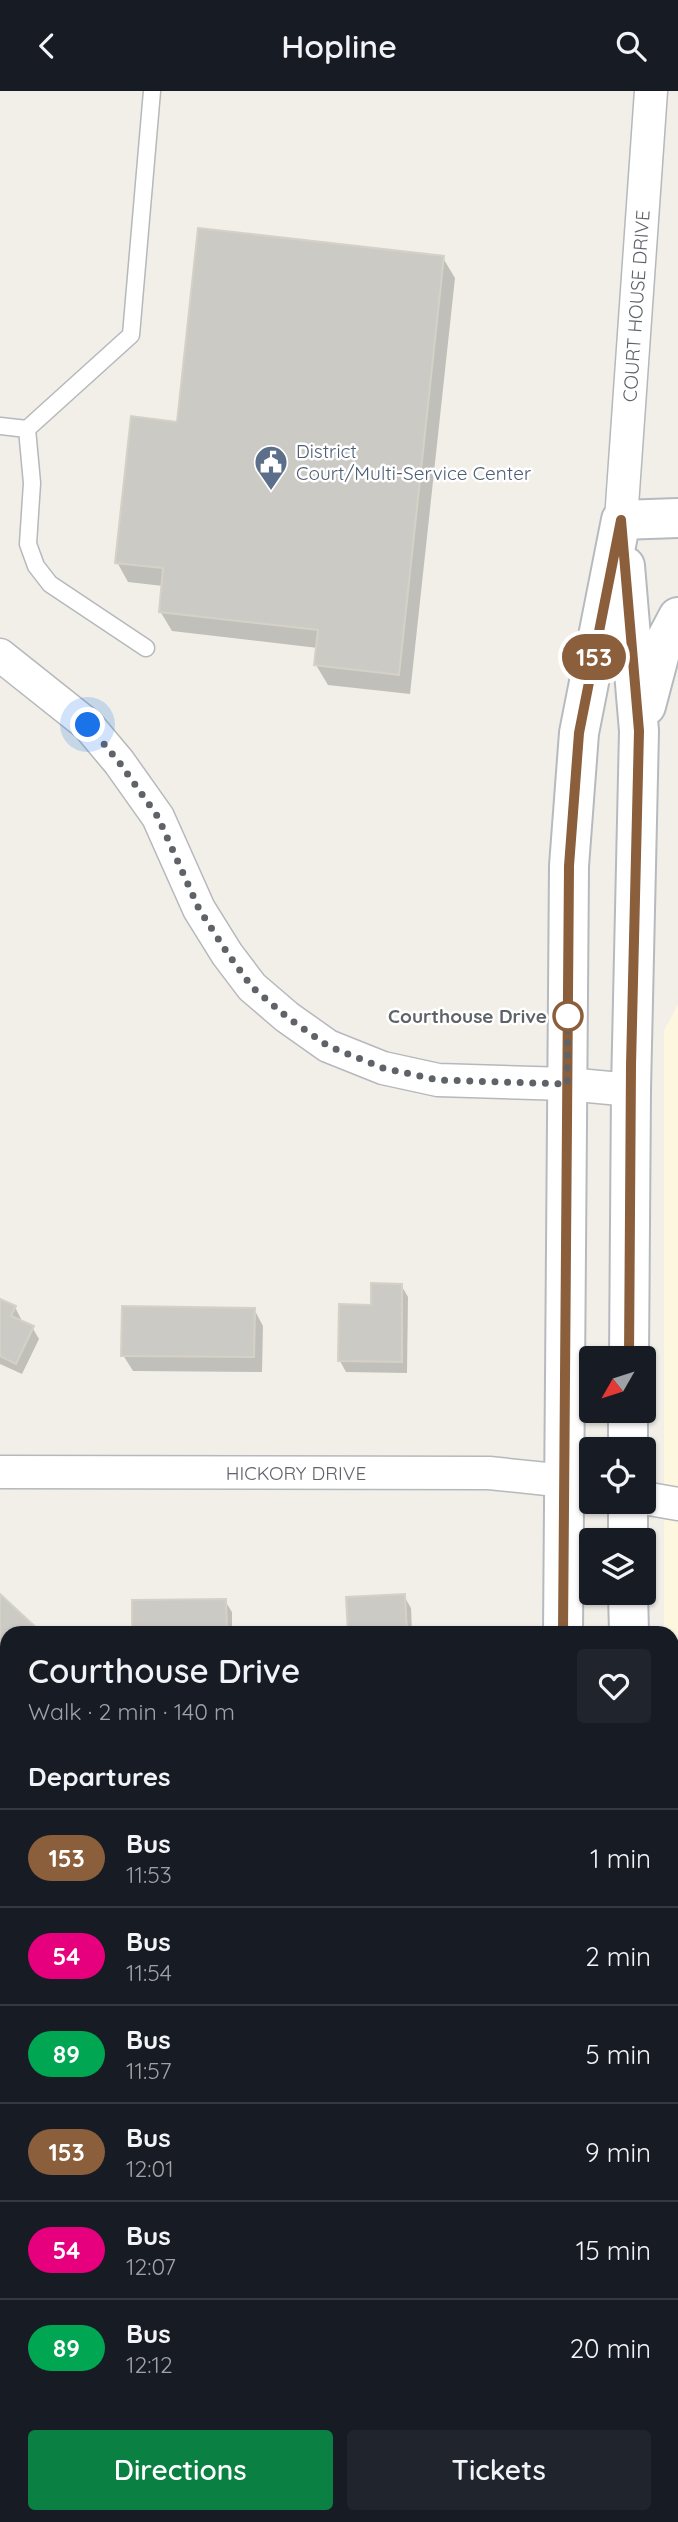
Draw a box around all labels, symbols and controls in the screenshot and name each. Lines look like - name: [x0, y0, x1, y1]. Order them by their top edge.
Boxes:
- text: Hopline: [281, 26, 397, 66]
- icon: back: [28, 27, 66, 65]
- icon: search: [612, 27, 650, 65]
- street label: COURT HOUSE DRIVE: [617, 209, 655, 403]
- place label: District Court/Multi-Service Center: [296, 439, 532, 485]
- public building icon: District Court/Multi-Service Center: [252, 443, 290, 492]
- line badge: 153: [554, 634, 634, 680]
- text: 153: [576, 642, 612, 672]
- your location: [70, 707, 105, 742]
- marker: Courthouse Drive: [553, 1001, 583, 1031]
- place label: Courthouse Drive: [388, 1004, 547, 1028]
- north arrow: [579, 1346, 656, 1423]
- map controls: [579, 1346, 656, 1605]
- button: locate: [579, 1437, 656, 1514]
- street label: HICKORY DRIVE: [226, 1461, 366, 1485]
- button: layers: [579, 1528, 656, 1605]
- button: heart: [577, 1649, 651, 1723]
- text: Courthouse Drive: [28, 1650, 300, 1691]
- text: Walk · 2 min · 140 m: [28, 1697, 235, 1726]
- text: Departures: [28, 1760, 171, 1793]
- text: Bus: [126, 1827, 171, 1860]
- text: 1 min: [590, 1842, 651, 1875]
- text: 153: [48, 1843, 85, 1873]
- text: 11:53: [126, 1860, 172, 1889]
- text: Bus: [126, 1925, 171, 1958]
- text: 2 min: [585, 1940, 651, 1973]
- text: 54: [53, 1941, 80, 1971]
- text: 11:54: [126, 1958, 172, 1987]
- text: Bus: [126, 2023, 171, 2056]
- text: 5 min: [585, 2038, 651, 2071]
- text: 89: [53, 2039, 80, 2069]
- text: 11:57: [126, 2056, 172, 2085]
- text: Bus: [126, 2121, 171, 2154]
- text: 9 min: [585, 2136, 651, 2169]
- text: 153: [48, 2137, 85, 2167]
- text: 12:01: [126, 2154, 174, 2183]
- text: Bus: [126, 2219, 171, 2252]
- text: 15 min: [576, 2234, 651, 2267]
- text: 54: [53, 2235, 80, 2265]
- text: 12:07: [126, 2252, 176, 2281]
- text: Bus: [126, 2317, 171, 2350]
- text: 20 min: [570, 2332, 651, 2365]
- text: 89: [53, 2333, 80, 2363]
- text: 12:12: [126, 2350, 173, 2379]
- button: Directions: [28, 2430, 333, 2510]
- button: Tickets: [347, 2430, 651, 2510]

